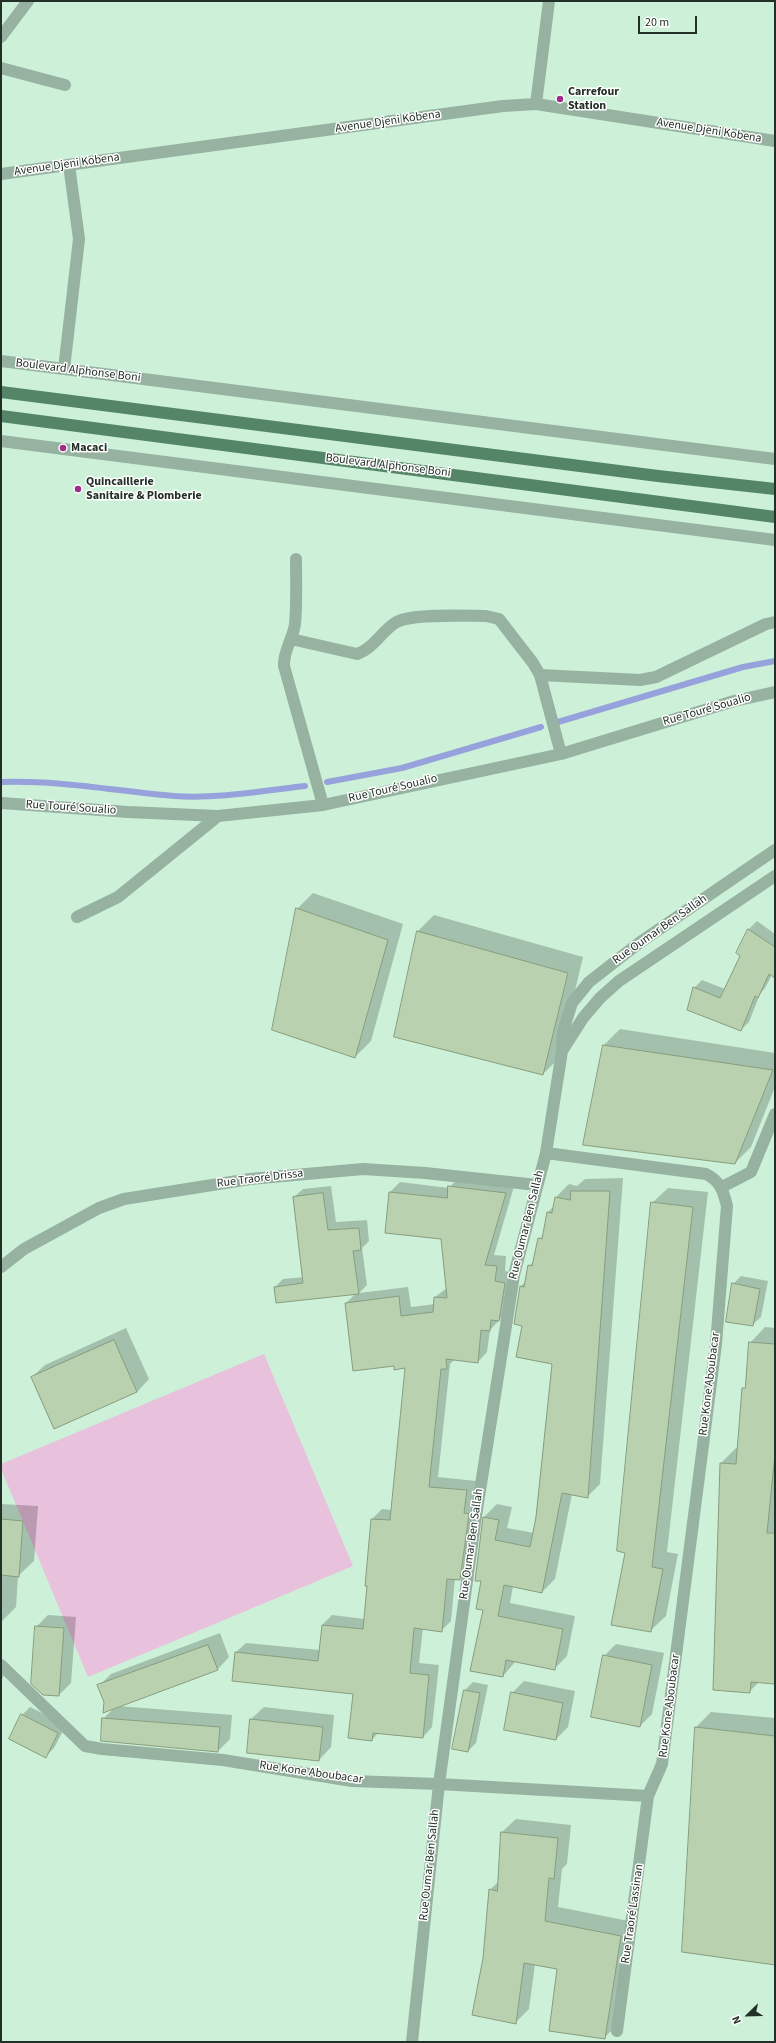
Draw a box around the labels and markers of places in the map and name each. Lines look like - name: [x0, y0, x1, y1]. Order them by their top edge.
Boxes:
- place label: Carrefour Station: [568, 85, 619, 113]
- marker: Carrefour Station: [555, 94, 565, 104]
- place label: Macaci: [71, 441, 107, 455]
- marker: Macaci: [58, 443, 68, 453]
- place label: Quincaillerie Sanitaire & Plomberie: [86, 475, 202, 503]
- marker: Quincaillerie Sanitaire & Plomberie: [73, 484, 83, 494]

